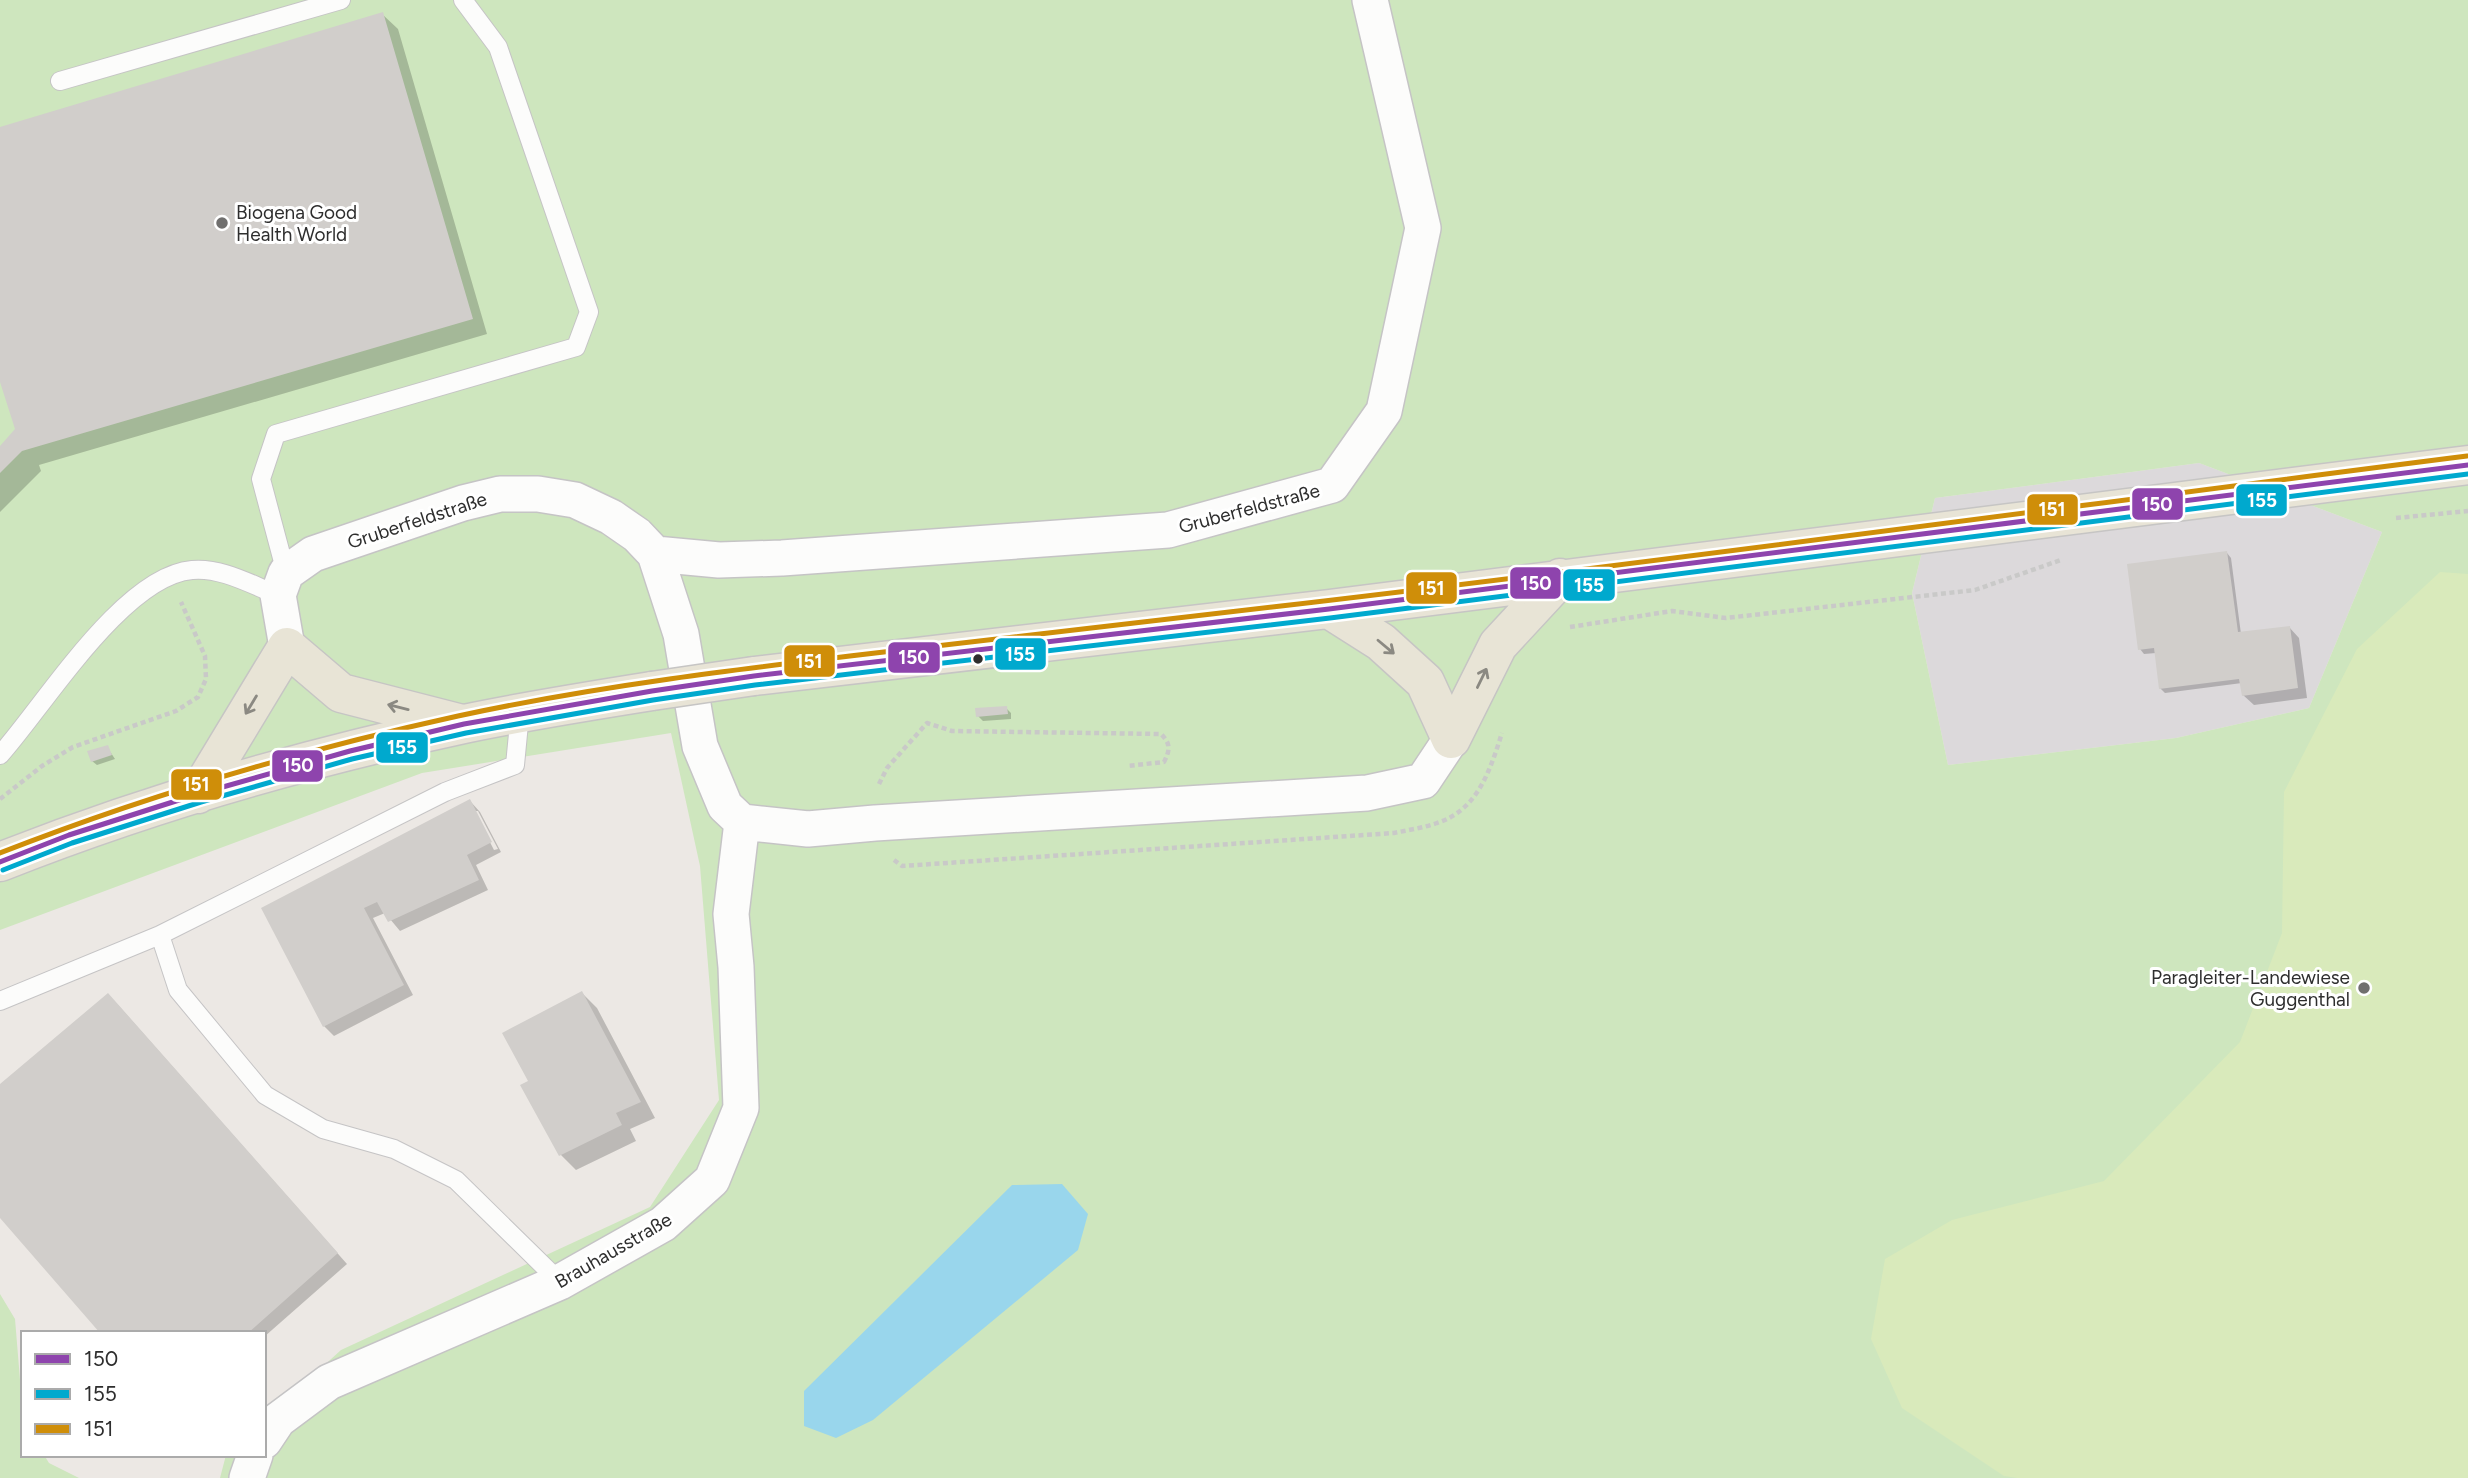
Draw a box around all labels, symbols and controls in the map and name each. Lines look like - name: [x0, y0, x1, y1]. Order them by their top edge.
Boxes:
- place label: Biogena Good Health World: [236, 201, 357, 246]
- marker: Biogena Good Health World: [214, 215, 230, 231]
- street label: Gruberfeldstraße: [1176, 479, 1322, 538]
- line badge: 155: [2235, 483, 2288, 517]
- street label: Gruberfeldstraße: [345, 487, 490, 554]
- line badge: 150: [2131, 487, 2184, 521]
- text: 155: [2247, 489, 2277, 512]
- line badge: 151: [2026, 493, 2079, 526]
- text: 150: [2141, 493, 2173, 516]
- text: 151: [2038, 498, 2066, 521]
- line badge: 150: [1509, 566, 1562, 600]
- line badge: 155: [1562, 568, 1616, 602]
- line badge: 151: [1405, 571, 1458, 605]
- text: 150: [1520, 572, 1552, 595]
- text: 155: [1574, 574, 1604, 597]
- text: 151: [1417, 577, 1445, 600]
- line badge: 155: [994, 637, 1047, 671]
- one-way arrow: [1376, 639, 1394, 654]
- line badge: 150: [887, 641, 941, 674]
- text: 155: [1005, 643, 1035, 666]
- line badge: 151: [783, 644, 836, 678]
- text: 150: [898, 646, 930, 669]
- text: 151: [795, 650, 823, 673]
- unlabelled marker: [971, 652, 985, 666]
- one-way arrow: [1475, 668, 1489, 689]
- one-way arrow: [244, 695, 258, 715]
- one-way arrow: [387, 700, 410, 713]
- line badge: 155: [375, 731, 429, 764]
- text: 155: [387, 736, 417, 759]
- line badge: 150: [271, 749, 324, 783]
- text: 150: [282, 754, 314, 777]
- line badge: 151: [170, 768, 223, 801]
- text: 151: [182, 773, 210, 796]
- place label: Paragleiter-Landewiese Guggenthal: [2151, 966, 2350, 1011]
- marker: Paragleiter-Landewiese Guggenthal: [2356, 980, 2372, 996]
- street label: Brauhausstraße: [551, 1208, 676, 1293]
- legend: [21, 1331, 266, 1457]
- text: 150: [84, 1346, 118, 1371]
- text: 155: [84, 1381, 117, 1406]
- text: 151: [84, 1416, 113, 1441]

